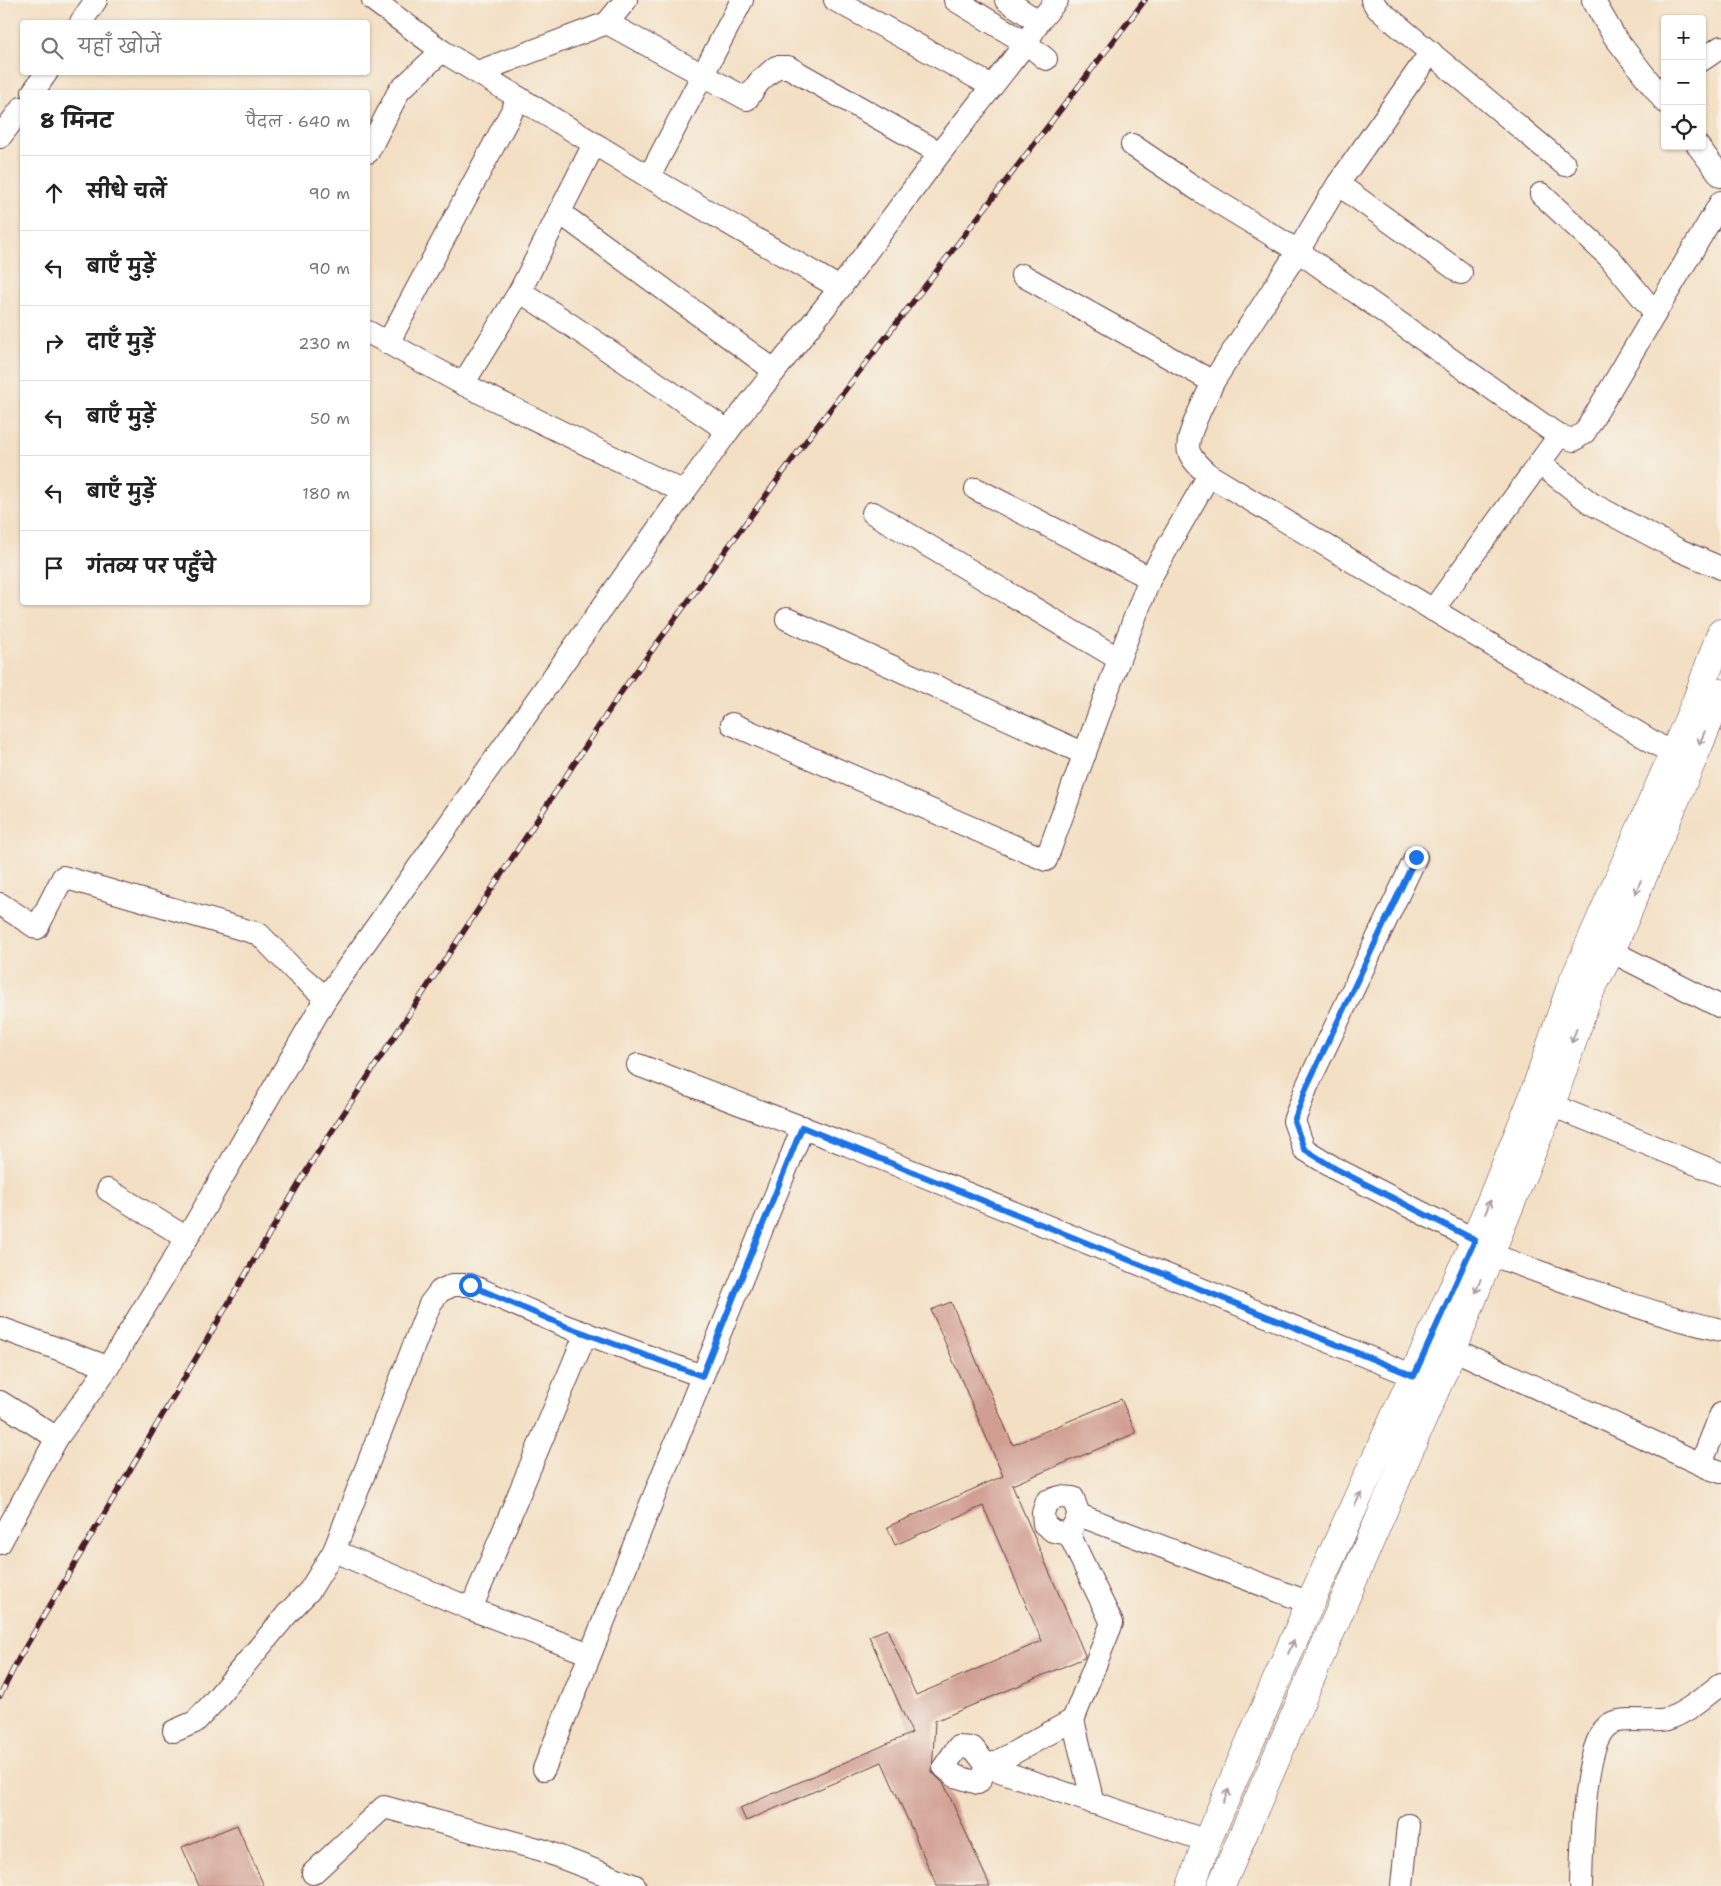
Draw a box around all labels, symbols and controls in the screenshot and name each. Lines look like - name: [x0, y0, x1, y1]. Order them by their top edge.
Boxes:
- map controls: [1661, 15, 1706, 150]
- button: +: [1661, 15, 1706, 60]
- search box: [20, 20, 370, 75]
- icon: search: [38, 34, 66, 62]
- text: यहाँ खोजें: [78, 34, 161, 59]
- button: −: [1661, 60, 1706, 105]
- button: locate: [1661, 105, 1706, 150]
- text: 8 मिनट: [40, 107, 113, 135]
- text: पैदल · 640 m: [245, 111, 350, 132]
- icon: ahead: [40, 179, 68, 207]
- text: सीधे चलें: [87, 179, 166, 204]
- text: 90 m: [309, 183, 350, 204]
- icon: left: [40, 254, 68, 282]
- text: बाएँ मुड़ें: [87, 254, 155, 279]
- text: 90 m: [309, 258, 350, 279]
- icon: right: [40, 329, 68, 357]
- text: दाएँ मुड़ें: [87, 329, 155, 354]
- text: 230 m: [298, 333, 350, 354]
- icon: left: [40, 404, 68, 432]
- text: बाएँ मुड़ें: [87, 404, 155, 429]
- text: 50 m: [310, 408, 350, 429]
- icon: left: [40, 479, 68, 507]
- text: बाएँ मुड़ें: [87, 479, 155, 504]
- text: 180 m: [302, 483, 350, 504]
- icon: arrive: [40, 554, 68, 582]
- text: गंतव्य पर पहुँचे: [87, 554, 216, 579]
- one-way arrow: [1696, 730, 1706, 745]
- route end: [1405, 846, 1428, 869]
- one-way arrow: [1633, 879, 1643, 894]
- one-way arrow: [1569, 1028, 1578, 1044]
- one-way arrow: [1485, 1199, 1494, 1214]
- route start: [459, 1274, 482, 1297]
- one-way arrow: [1472, 1278, 1482, 1293]
- one-way arrow: [1354, 1492, 1363, 1507]
- one-way arrow: [1286, 1640, 1296, 1655]
- one-way arrow: [1222, 1789, 1232, 1804]

